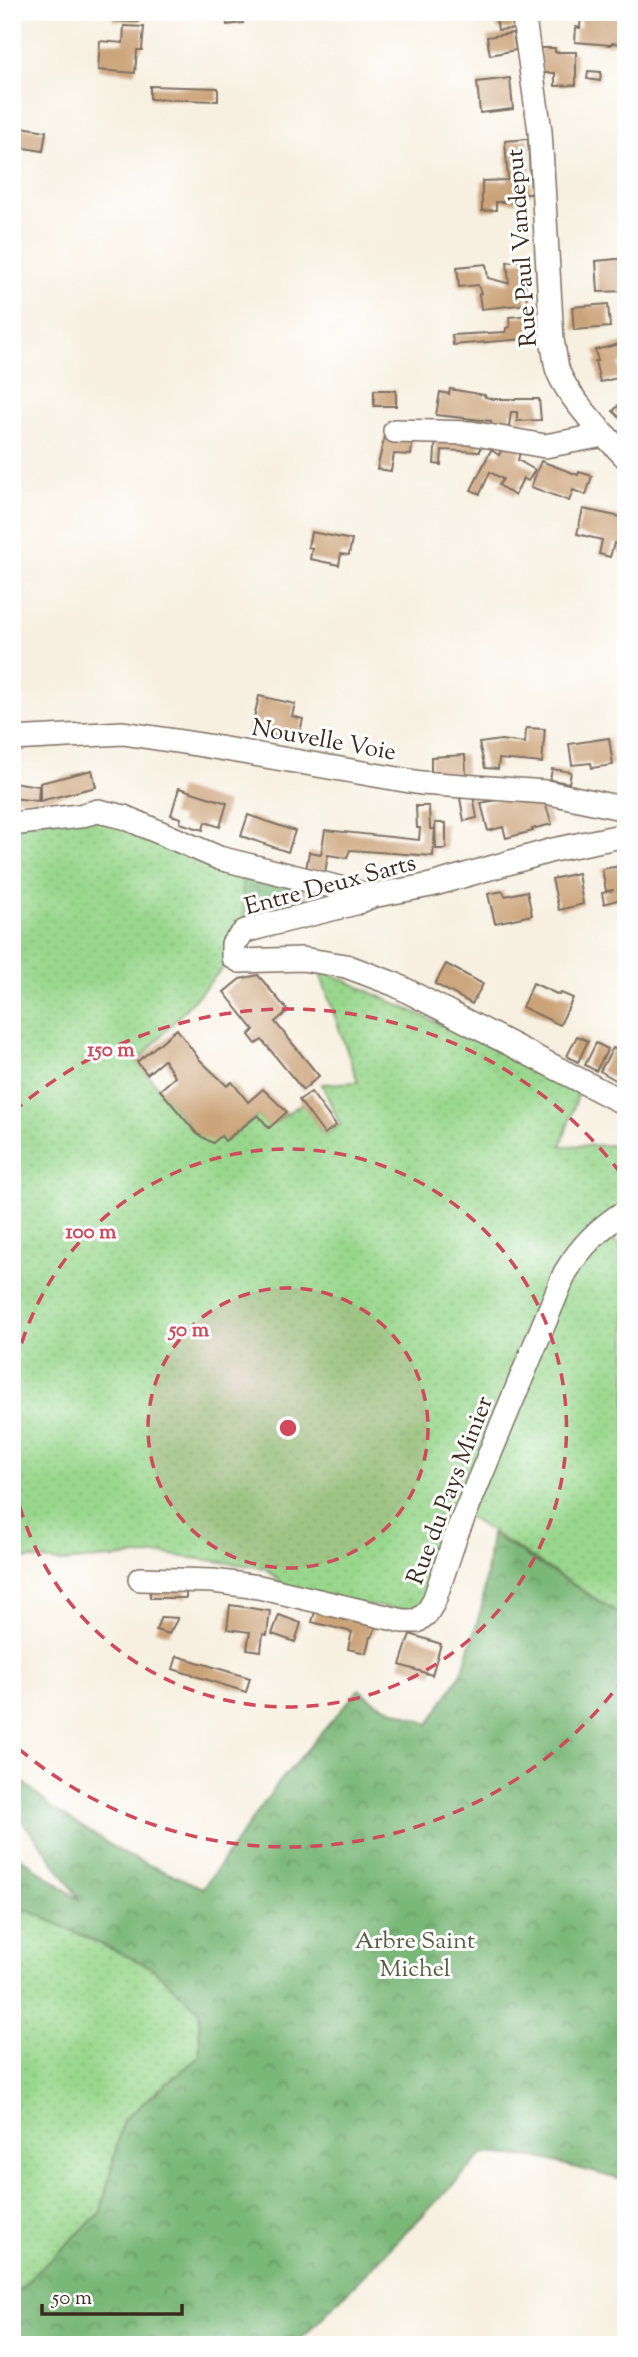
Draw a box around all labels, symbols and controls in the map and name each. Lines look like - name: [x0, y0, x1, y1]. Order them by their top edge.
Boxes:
- street label: Rue Paul Vandeput: [499, 148, 547, 348]
- street label: Nouvelle Voie: [249, 712, 399, 770]
- street label: Entre Deux Sarts: [241, 847, 420, 925]
- text: 150 m: [87, 1036, 135, 1066]
- text: 100 m: [66, 1218, 117, 1248]
- text: 50 m: [167, 1316, 210, 1346]
- street label: Rue du Pays Minier: [399, 1392, 502, 1590]
- centre of rings: [276, 1416, 300, 1440]
- park label: Arbre Saint Michel: [355, 1925, 475, 1987]
- scale bar: [42, 2273, 182, 2317]
- text: 50 m: [51, 2284, 92, 2314]

